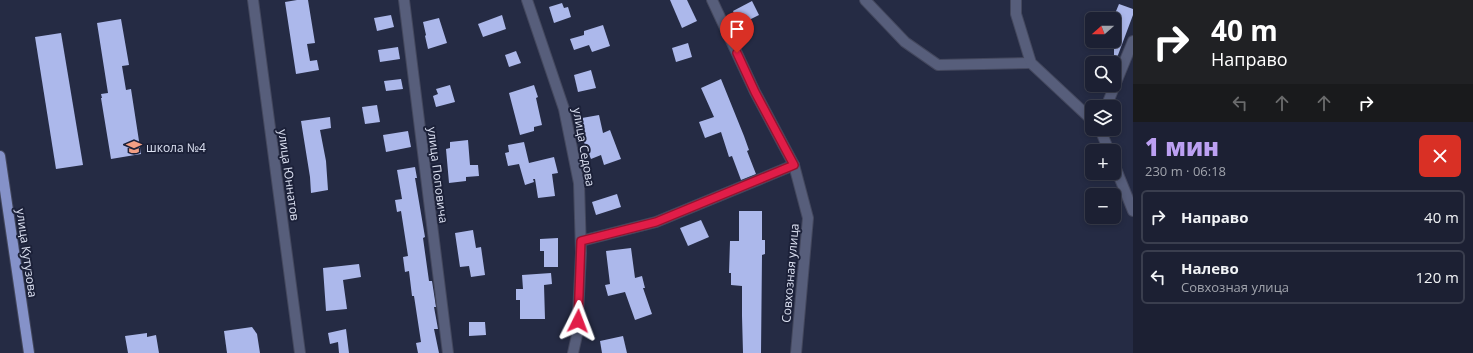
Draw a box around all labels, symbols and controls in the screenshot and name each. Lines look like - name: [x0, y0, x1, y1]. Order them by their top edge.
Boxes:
- text: 40 m: [1211, 11, 1278, 49]
- pin: [720, 12, 754, 53]
- north arrow: [1085, 12, 1121, 48]
- map controls: [1085, 12, 1121, 224]
- icon: right: [1145, 16, 1197, 68]
- icon: arrive: [726, 18, 748, 40]
- text: Направо: [1211, 47, 1288, 71]
- button: search: [1085, 56, 1121, 92]
- icon: left: [1229, 92, 1251, 114]
- icon: ahead: [1271, 92, 1293, 114]
- icon: ahead: [1313, 92, 1335, 114]
- icon: right: [1355, 92, 1377, 114]
- button: layers: [1085, 100, 1121, 136]
- street label: улица Седова: [569, 106, 599, 188]
- street label: улица Поповича: [424, 126, 452, 224]
- street label: улица Юннатов: [274, 128, 304, 222]
- text: 1 мин: [1145, 130, 1219, 163]
- button: close: [1419, 135, 1461, 177]
- school or university icon: школа №4: [125, 138, 143, 156]
- place label: школа №4: [146, 139, 206, 156]
- button: +: [1085, 144, 1121, 180]
- text: 230 m · 06:18: [1145, 162, 1226, 180]
- button: −: [1085, 188, 1121, 224]
- icon: right: [1147, 206, 1169, 228]
- text: Направо: [1181, 207, 1249, 227]
- text: 40 m: [1424, 207, 1459, 227]
- street label: улица Кутузова: [12, 208, 42, 298]
- street label: Совхозная улица: [777, 223, 803, 323]
- text: Налево: [1181, 258, 1239, 278]
- icon: left: [1147, 266, 1169, 288]
- text: 120 m: [1415, 267, 1459, 287]
- text: Совхозная улица: [1181, 278, 1289, 296]
- position arrow: [557, 300, 599, 342]

